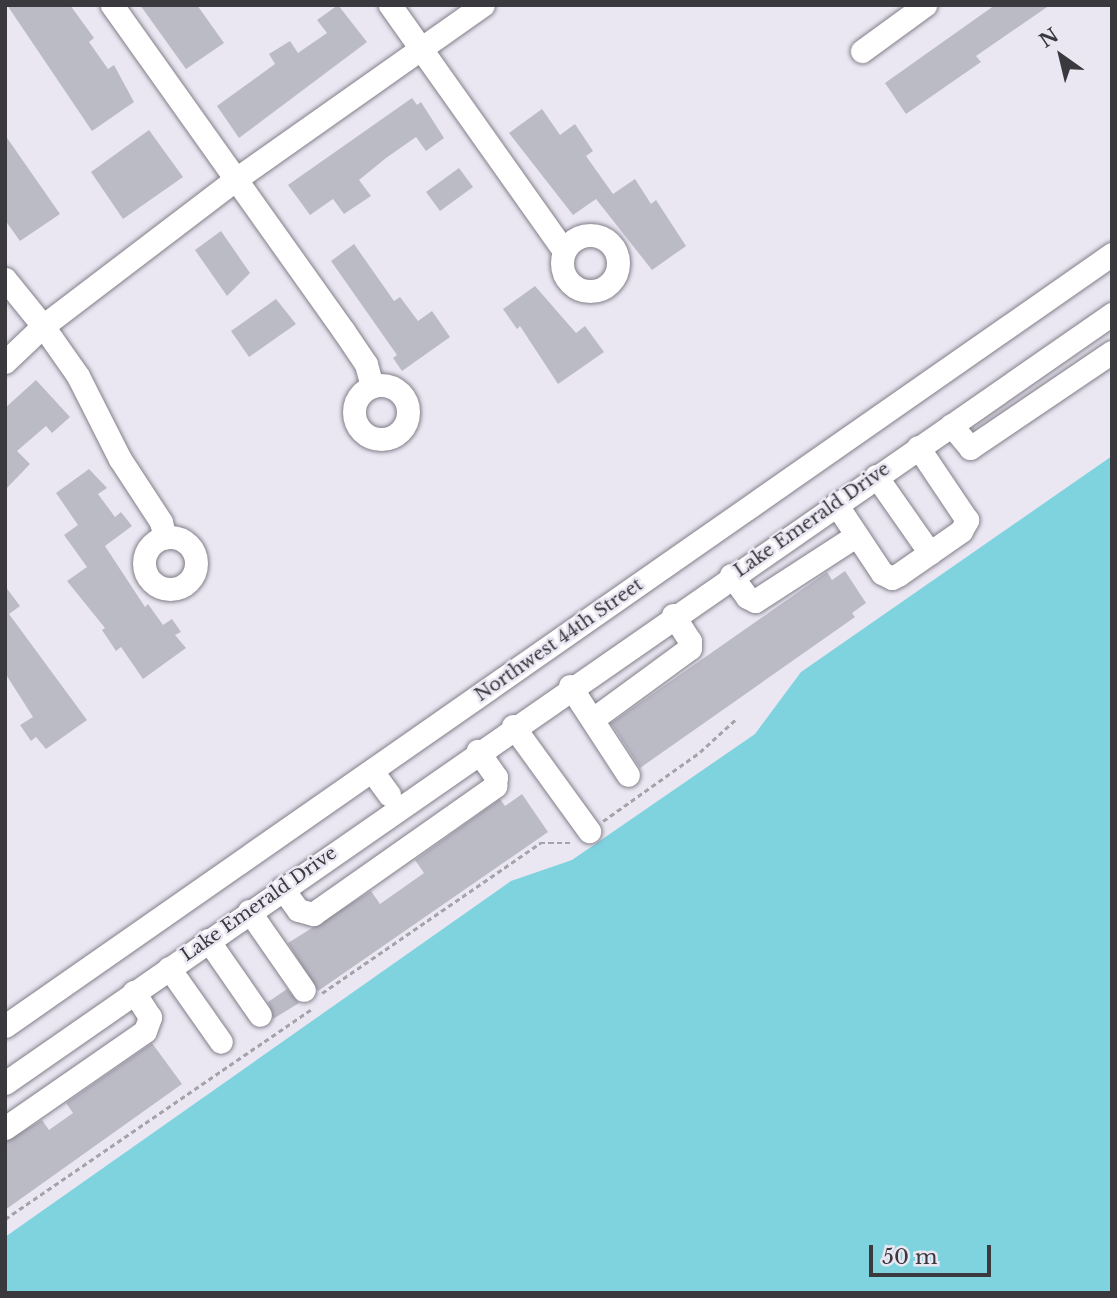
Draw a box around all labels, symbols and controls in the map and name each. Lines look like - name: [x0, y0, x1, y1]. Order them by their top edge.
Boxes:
- north arrow: [1026, 21, 1096, 91]
- text: N: [1035, 24, 1063, 53]
- street label: Lake Emerald Drive: [730, 458, 894, 582]
- street label: Northwest 44th Street: [471, 574, 647, 706]
- street label: Lake Emerald Drive: [177, 842, 341, 966]
- scale bar: [872, 1232, 995, 1276]
- text: 50 m: [882, 1244, 937, 1270]

